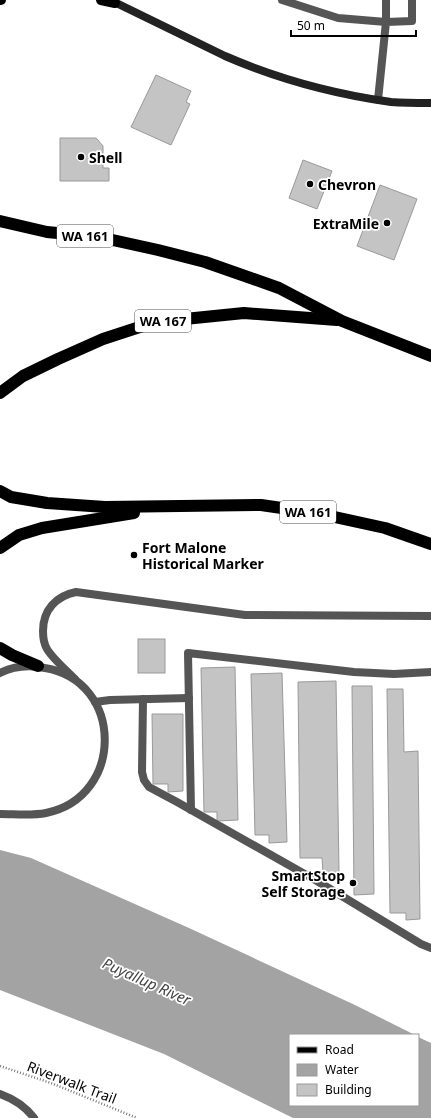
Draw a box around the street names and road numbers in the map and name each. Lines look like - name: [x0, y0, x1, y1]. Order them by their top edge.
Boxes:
- road number: WA 161: [57, 225, 113, 247]
- road number: WA 167: [135, 310, 191, 332]
- road number: WA 161: [280, 501, 336, 523]
- street label: Riverwalk Trail: [25, 1056, 119, 1108]

